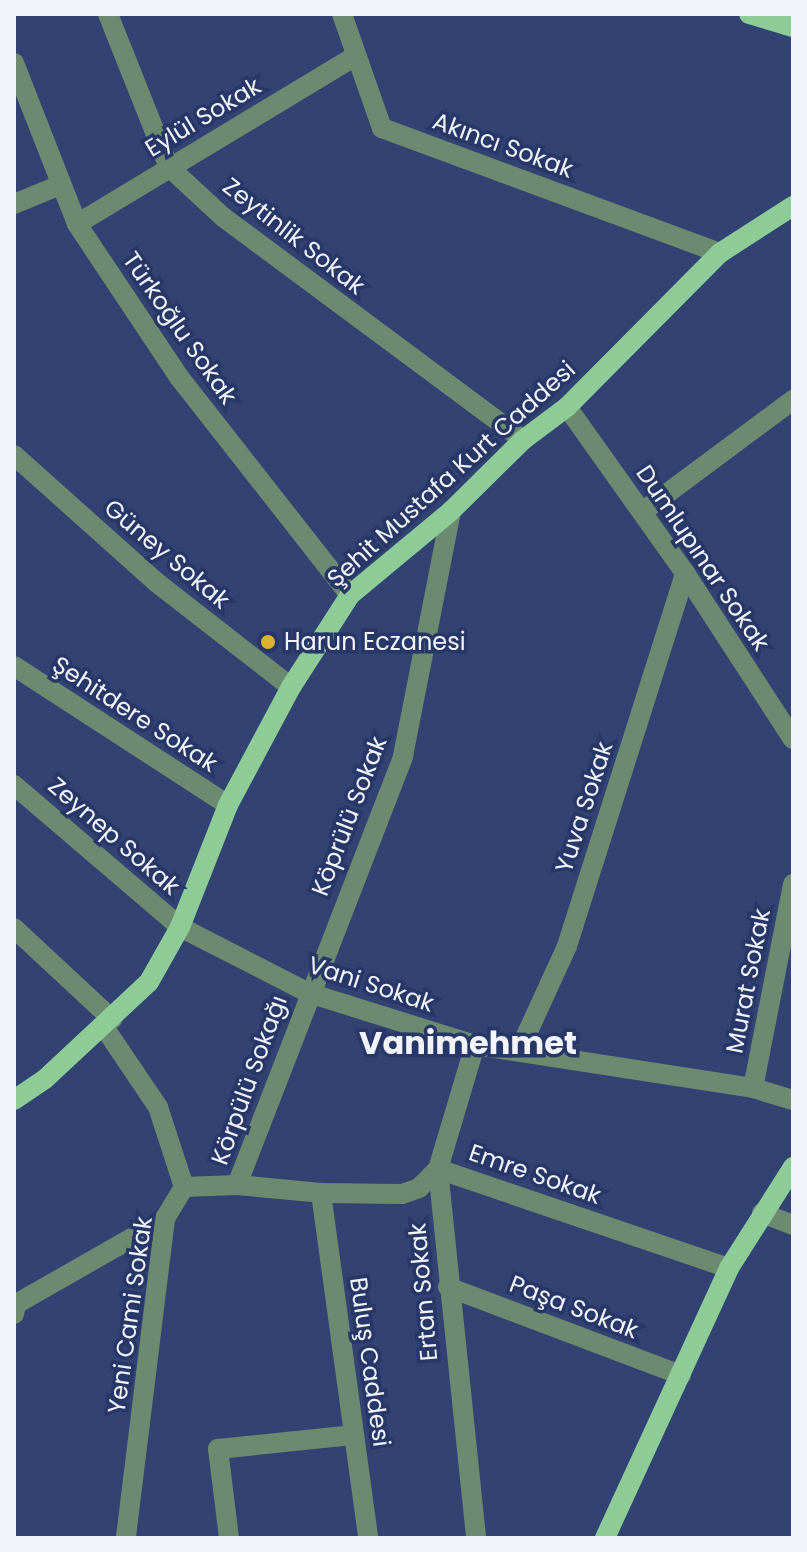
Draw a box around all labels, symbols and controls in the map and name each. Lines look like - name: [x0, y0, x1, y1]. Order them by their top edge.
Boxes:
- street label: Eylül Sokak: [140, 71, 266, 163]
- street label: Akıncı Sokak: [429, 106, 577, 184]
- street label: Zeytinlik Sokak: [217, 172, 371, 300]
- street label: Türkoğlu Sokak: [117, 246, 243, 410]
- street label: Şehit Mustafa Kurt Caddesi: [321, 355, 581, 593]
- street label: Dumlupınar Sokak: [630, 460, 776, 656]
- street label: Güney Sokak: [99, 493, 235, 615]
- place label: Harun Eczanesi: [284, 628, 466, 656]
- marker: Harun Eczanesi: [259, 633, 277, 651]
- street label: Şehitdere Sokak: [47, 650, 223, 778]
- street label: Köprülü Sokak: [305, 732, 393, 900]
- street label: Yuva Sokak: [549, 738, 619, 876]
- street label: Zeynep Sokak: [42, 771, 186, 901]
- street label: Murat Sokak: [720, 906, 776, 1056]
- street label: Vani Sokak: [304, 950, 438, 1018]
- street label: Körpülü Sokağı: [205, 991, 293, 1169]
- district label: Vanimehmet: [359, 1024, 577, 1062]
- street label: Emre Sokak: [465, 1138, 605, 1210]
- street label: Yeni Cami Sokak: [102, 1215, 158, 1415]
- street label: Ertan Sokak: [403, 1222, 443, 1362]
- street label: Paşa Sokak: [506, 1269, 642, 1345]
- street label: Buluş Caddesi: [344, 1275, 396, 1449]

